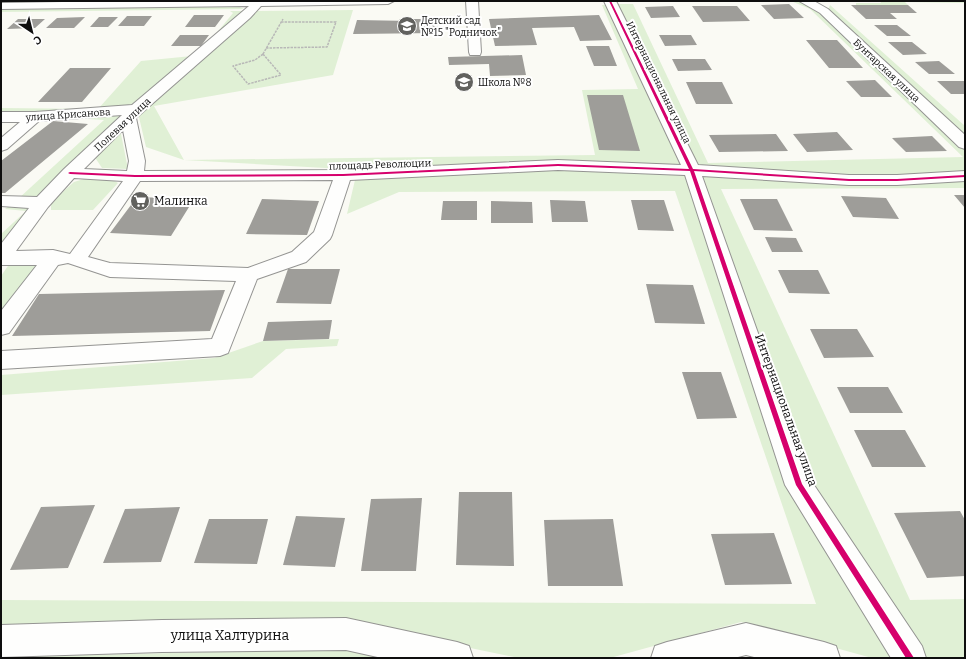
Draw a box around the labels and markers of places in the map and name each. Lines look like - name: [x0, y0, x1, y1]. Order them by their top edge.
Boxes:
- school or university icon: Детский сад №15 "Родничок": [396, 15, 418, 37]
- place label: Детский сад №15 "Родничок": [421, 15, 501, 39]
- school or university icon: Школа №8: [453, 71, 475, 93]
- place label: Школа №8: [478, 77, 531, 89]
- supermarket icon: Малинка: [129, 190, 151, 212]
- place label: Малинка: [154, 194, 208, 208]

